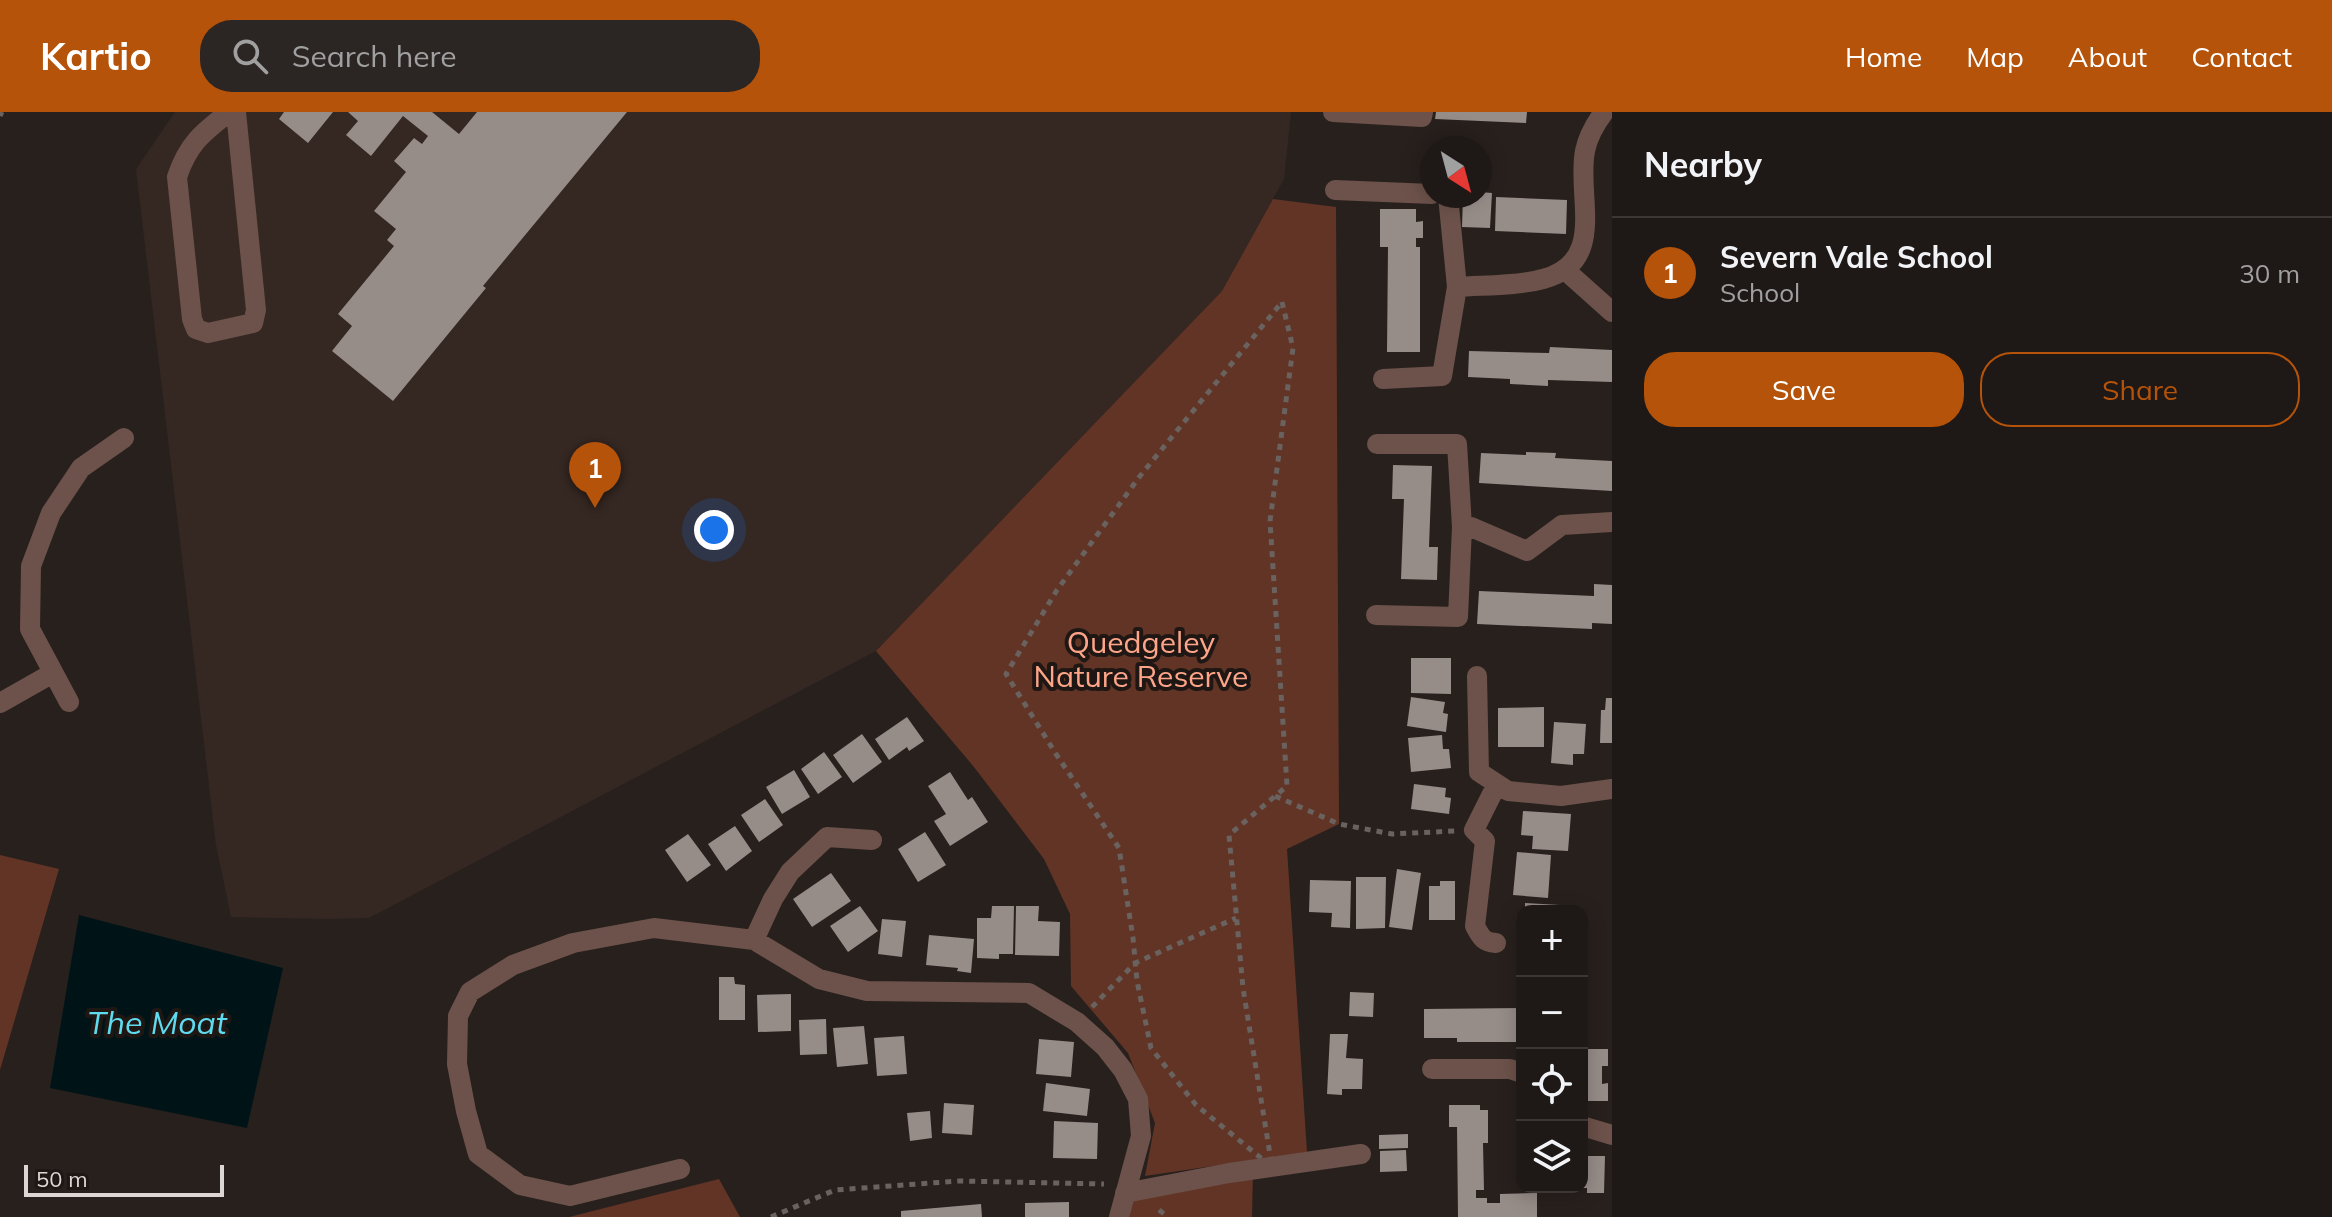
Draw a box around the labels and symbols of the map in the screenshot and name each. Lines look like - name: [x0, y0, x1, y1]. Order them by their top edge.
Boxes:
- north arrow: [1420, 136, 1492, 208]
- pin: 1: [569, 442, 621, 508]
- your location: [694, 510, 734, 550]
- park label: Quedgeley Nature Reserve: [1034, 623, 1248, 695]
- water label: The Moat: [87, 1002, 228, 1042]
- scale bar: [24, 1161, 224, 1197]

